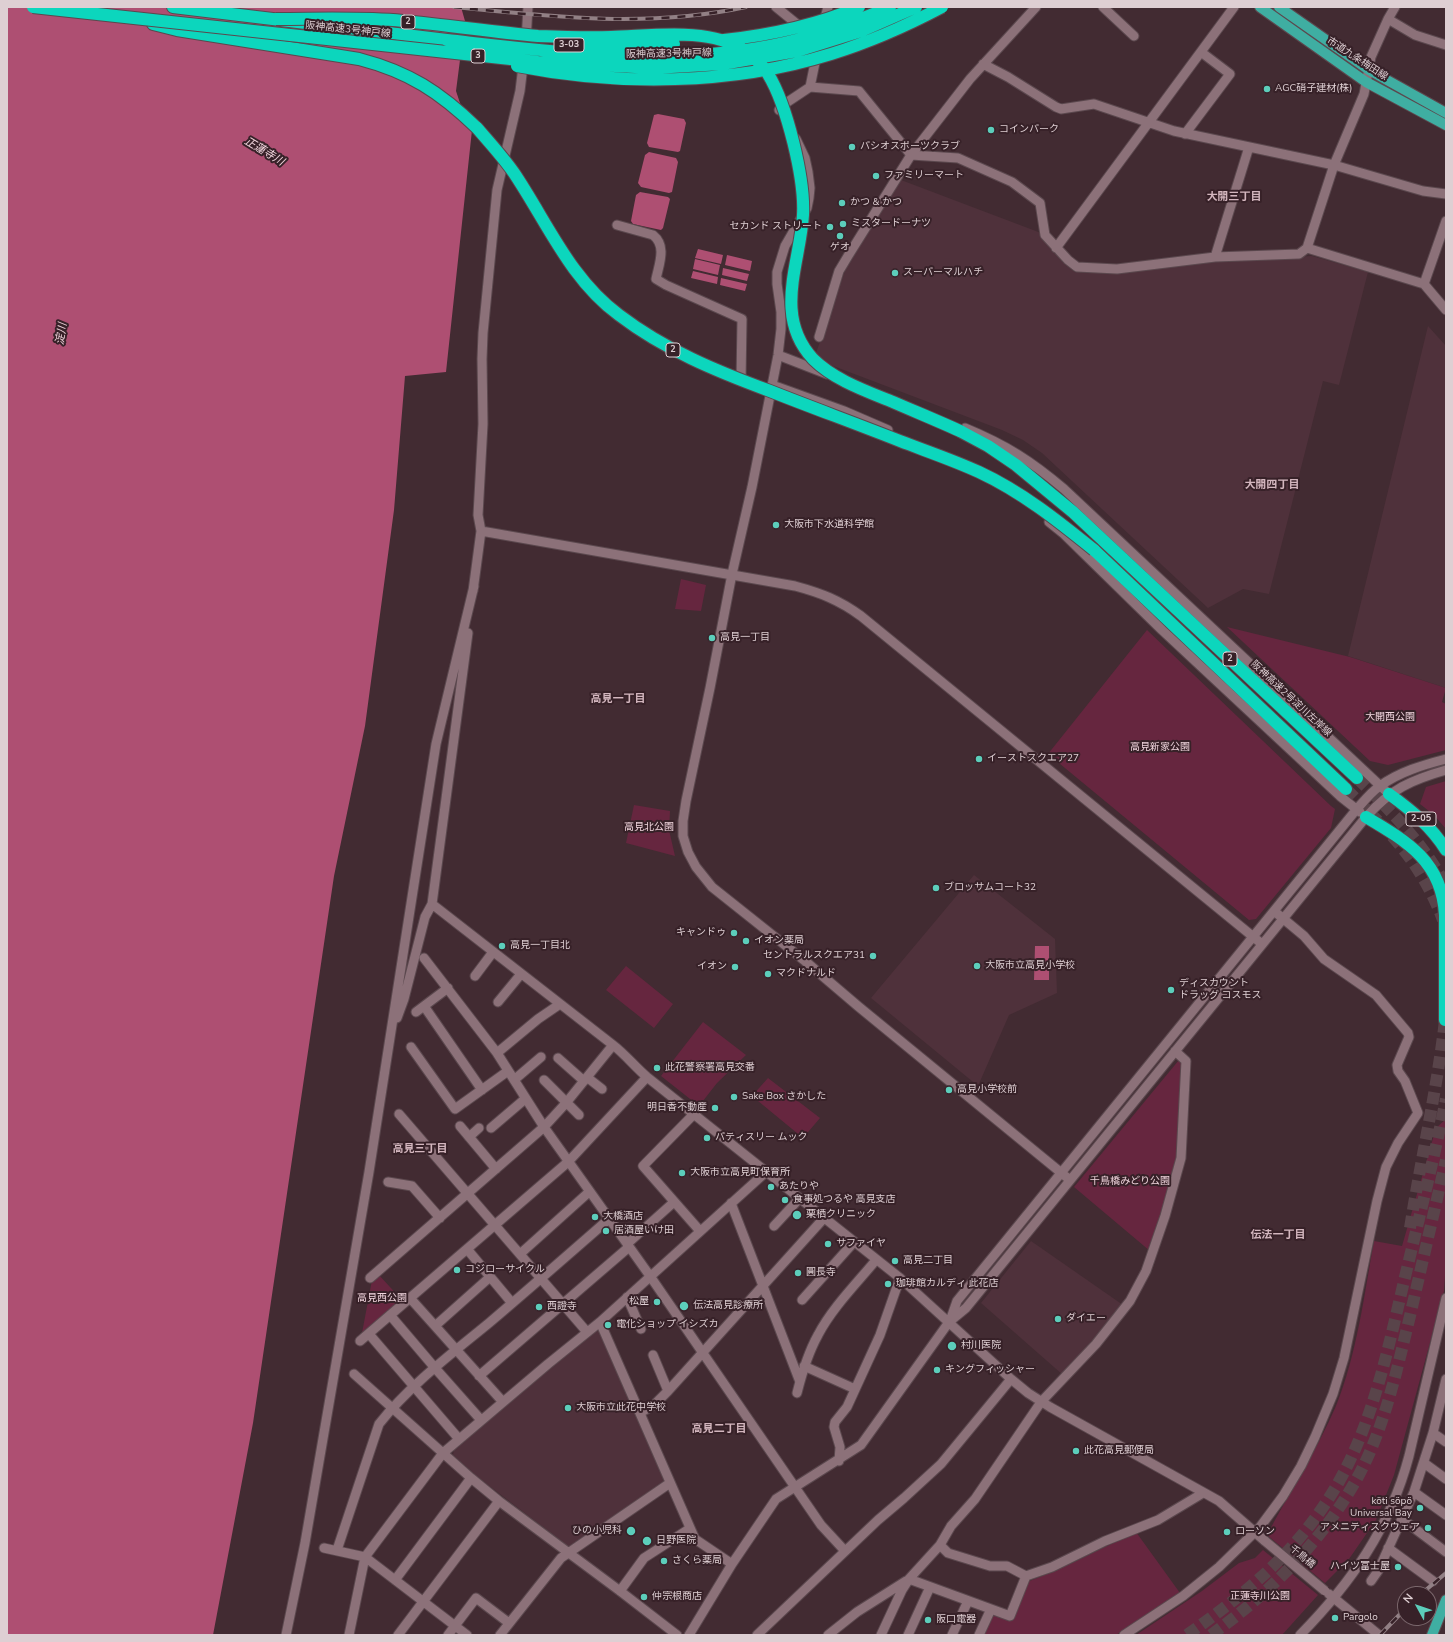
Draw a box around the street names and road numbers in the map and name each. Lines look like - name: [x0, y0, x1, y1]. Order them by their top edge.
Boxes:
- road number: 2: [401, 15, 415, 29]
- street label: 阪神高速3号神戸線: [305, 20, 391, 40]
- street label: 市道九条梅田線: [1324, 35, 1390, 83]
- road number: 3-03: [554, 38, 584, 52]
- street label: 阪神高速3号神戸線: [626, 47, 712, 61]
- road number: 3: [471, 49, 485, 63]
- road number: 2: [666, 343, 680, 357]
- road number: 2: [1223, 652, 1237, 666]
- street label: 阪神高速2号淀川左岸線: [1248, 658, 1334, 740]
- road number: 2-05: [1406, 812, 1436, 826]
- street label: 千鳥橋: [1287, 1543, 1317, 1571]

